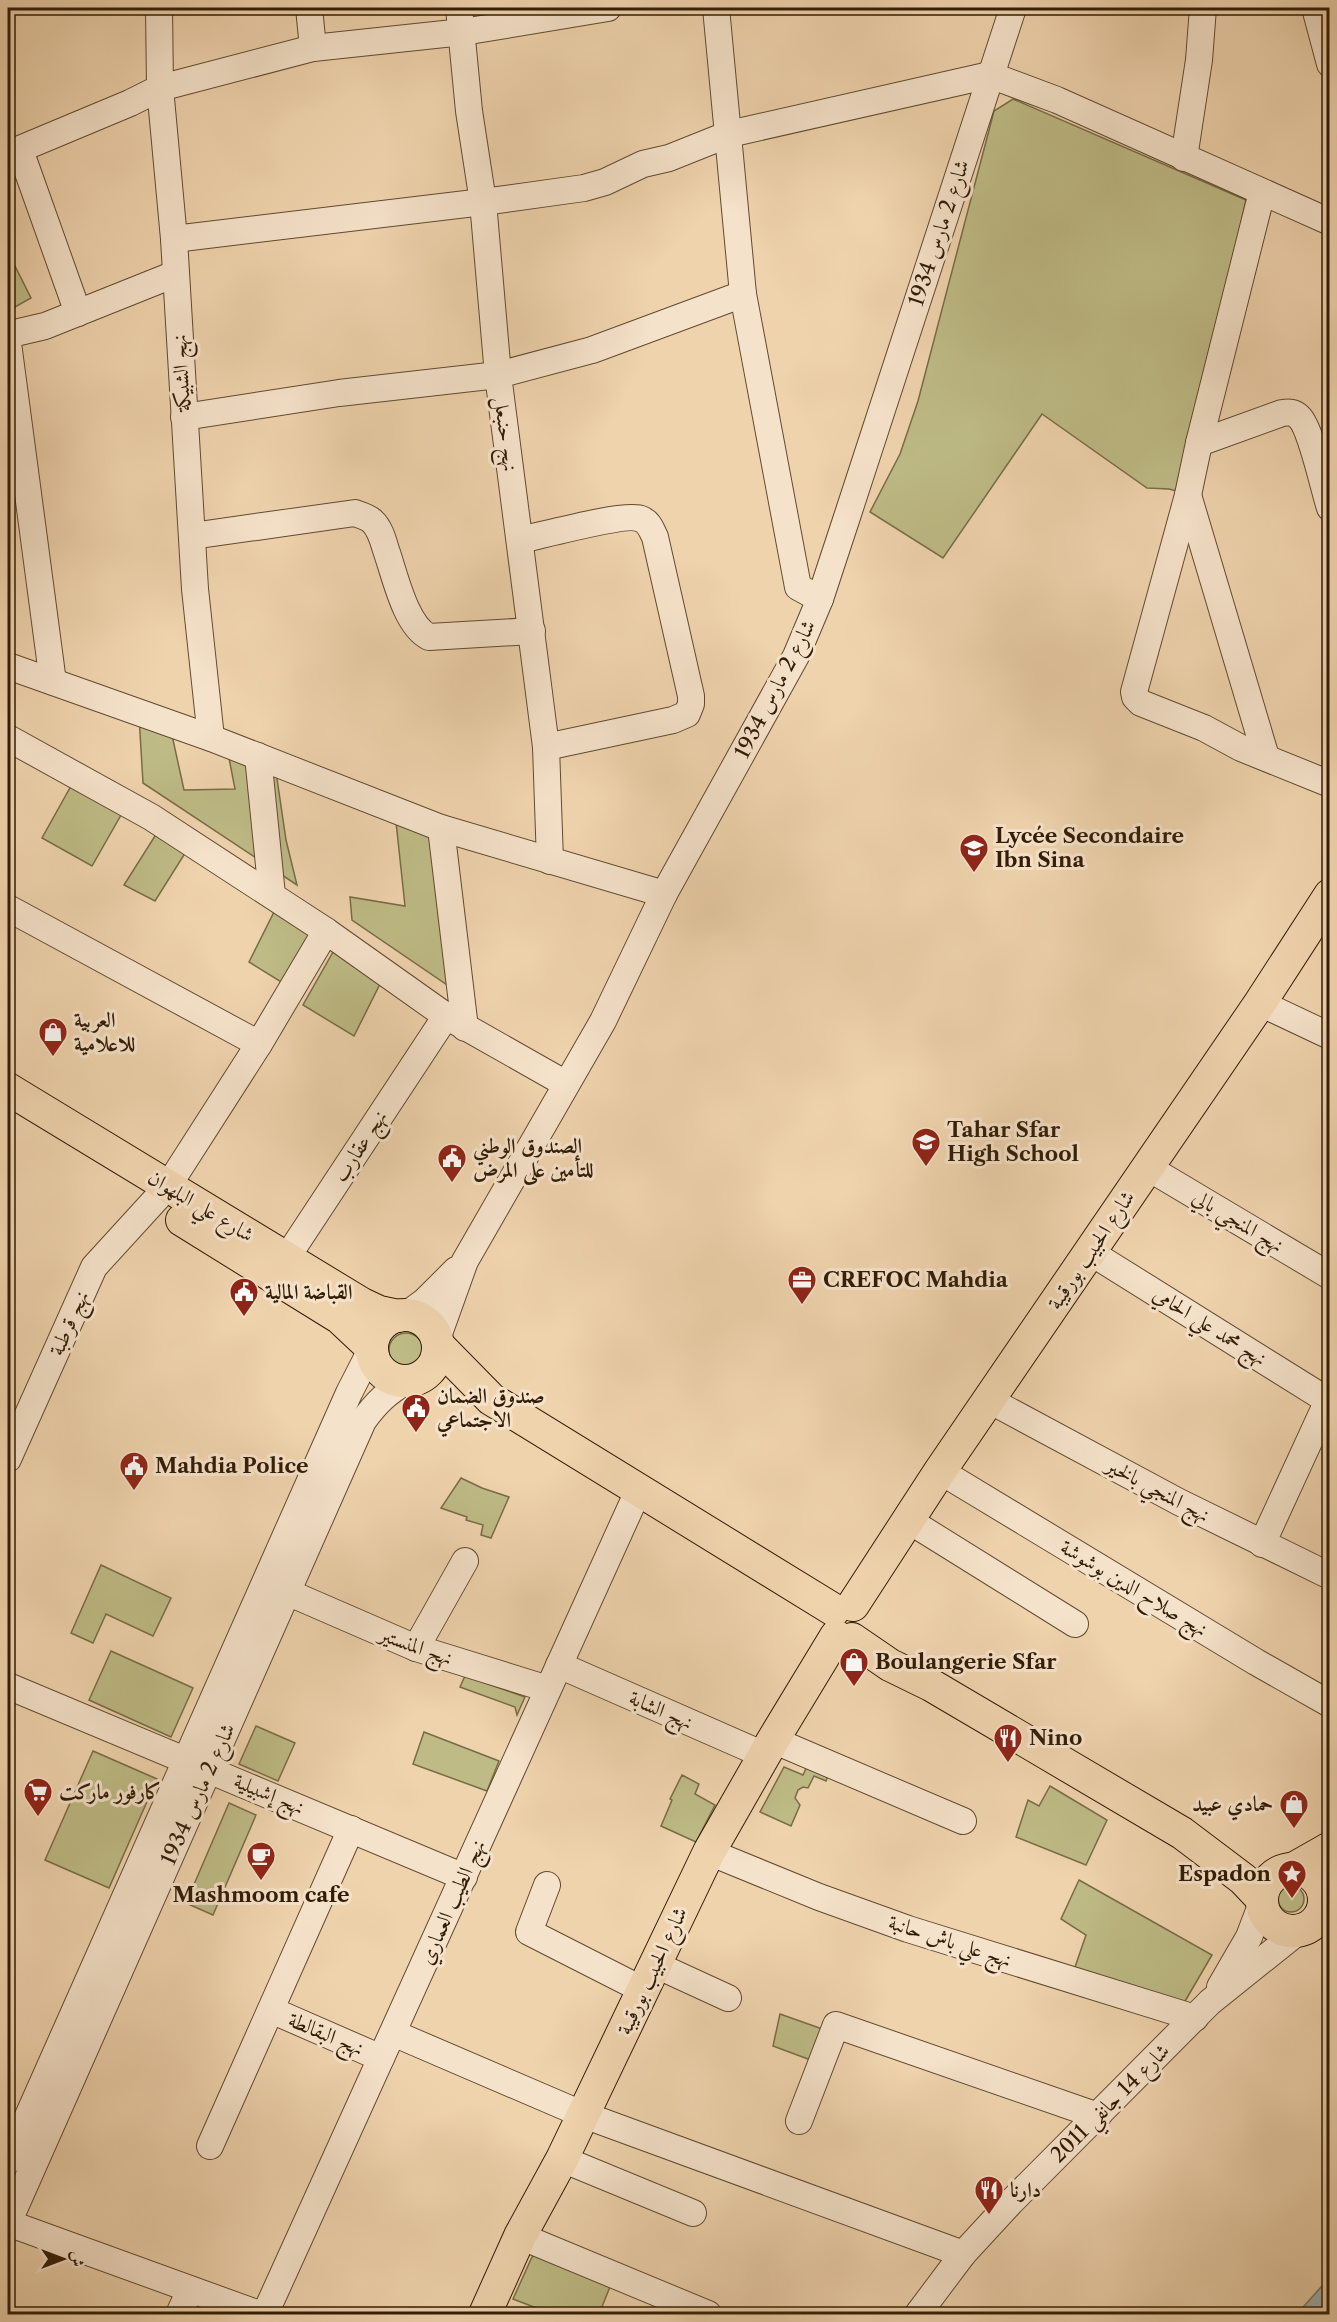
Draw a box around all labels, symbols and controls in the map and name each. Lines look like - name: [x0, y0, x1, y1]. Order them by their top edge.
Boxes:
- street label: شارع 2 مارس 1934: [903, 157, 980, 311]
- street label: نهج الشبيكة: [166, 333, 202, 413]
- street label: نهج حنبعل: [483, 395, 523, 474]
- street label: شارع 2 مارس 1934: [729, 615, 826, 765]
- place label: Lycée Secondaire Ibn Sina: [995, 823, 1184, 872]
- school or university icon: Lycée Secondaire Ibn Sina: [958, 832, 990, 874]
- place label: العربية للاعلامية: [74, 1007, 135, 1056]
- shop icon: العربية للاعلامية: [37, 1016, 69, 1058]
- street label: نهج عقارب: [327, 1105, 398, 1190]
- place label: Tahar Sfar High School: [947, 1117, 1079, 1166]
- school or university icon: Tahar Sfar High School: [910, 1126, 942, 1168]
- place label: الصندوق الوطني للتأمين على المرض: [473, 1133, 594, 1186]
- public building icon: الصندوق الوطني للتأمين على المرض: [436, 1142, 468, 1184]
- street label: شارع علي البلهوان: [140, 1164, 259, 1254]
- street label: نهج المنجي بالي: [1184, 1184, 1288, 1264]
- street label: شارع الحبيب بورقيبة: [1042, 1185, 1145, 1317]
- office icon: CREFOC Mahdia: [786, 1264, 818, 1306]
- place label: CREFOC Mahdia: [823, 1267, 1009, 1292]
- public building icon: القباضة المالية: [228, 1276, 260, 1318]
- place label: القباضة المالية: [265, 1279, 353, 1305]
- street label: نهج محمد علي الحامي: [1145, 1281, 1272, 1377]
- street label: نهج قرطبة: [43, 1286, 100, 1362]
- place label: صندوق الضمان الاجتماعي: [436, 1383, 545, 1438]
- public building icon: صندوق الضمان الاجتماعي: [400, 1392, 432, 1434]
- public building icon: Mahdia Police: [118, 1450, 150, 1492]
- street label: نهج المنجي بالخير: [1097, 1451, 1214, 1534]
- place label: Mahdia Police: [155, 1453, 309, 1478]
- street label: نهج صلاح الدين بوشوشة: [1053, 1534, 1212, 1647]
- street label: نهج المنستير: [372, 1620, 456, 1677]
- shop icon: Boulangerie Sfar: [838, 1646, 870, 1688]
- place label: Boulangerie Sfar: [875, 1649, 1057, 1674]
- street label: نهج الشابة: [623, 1684, 697, 1741]
- street label: شارع 2 مارس 1934: [155, 1719, 245, 1871]
- restaurant icon: Nino: [992, 1722, 1024, 1764]
- place label: Nino: [1029, 1725, 1082, 1750]
- street label: نهج إشبيلية: [227, 1768, 308, 1826]
- supermarket icon: كارفور ماركت: [22, 1776, 54, 1818]
- place label: كارفور ماركت: [59, 1779, 161, 1805]
- shop icon: حمادي عبيد: [1278, 1788, 1310, 1830]
- place label: حمادي عبيد: [1192, 1791, 1273, 1821]
- street label: نهج الطيب العماري: [413, 1835, 497, 1971]
- cafe icon: Mashmoom cafe: [245, 1840, 277, 1882]
- place icon: Espadon: [1276, 1858, 1308, 1900]
- place label: Espadon: [1178, 1861, 1272, 1886]
- place label: Mashmoom cafe: [172, 1882, 350, 1907]
- street label: شارع الحبيب بورقيبة: [611, 1903, 698, 2041]
- street label: نهج علي باش حانبة: [883, 1909, 1015, 1980]
- street label: نهج البقالطة: [282, 2007, 368, 2067]
- street label: شارع 14 جانفي 2011: [1045, 2038, 1180, 2173]
- restaurant icon: دارنا: [973, 2174, 1005, 2216]
- place label: دارنا: [1010, 2177, 1041, 2203]
- north arrow: [33, 2229, 93, 2289]
- text: ش: [68, 2251, 88, 2267]

